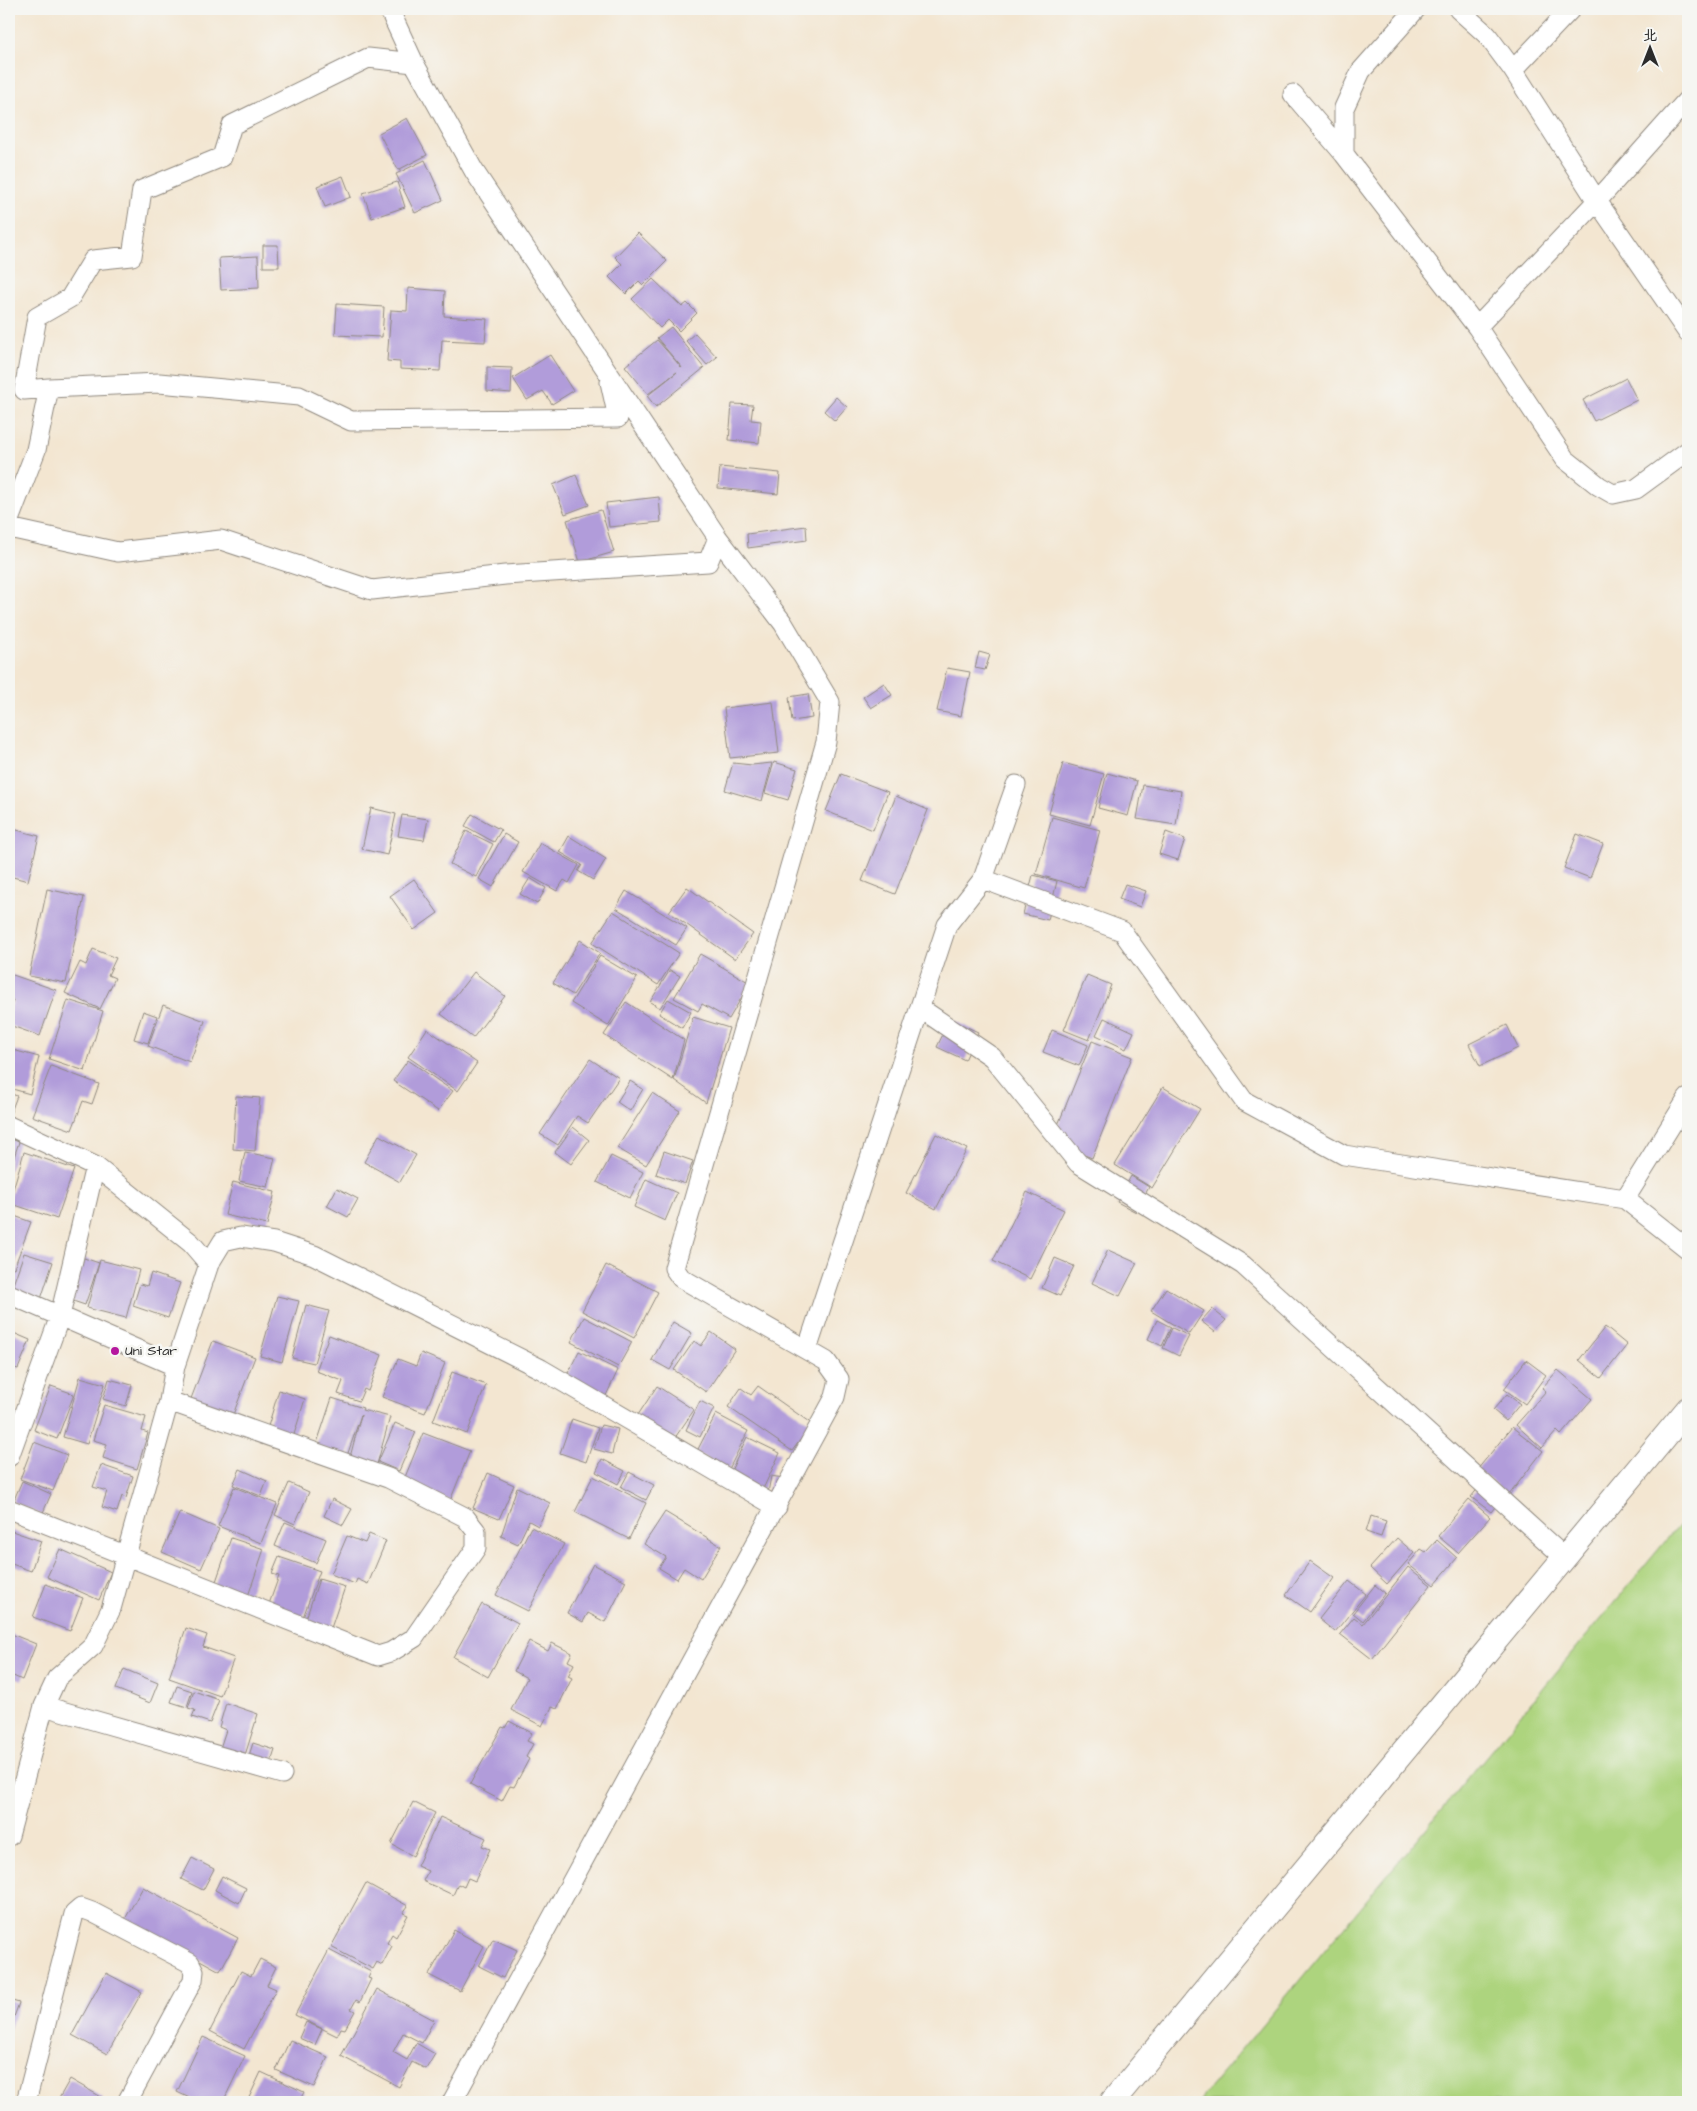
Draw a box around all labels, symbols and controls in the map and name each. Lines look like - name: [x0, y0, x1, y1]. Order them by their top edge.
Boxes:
- north arrow: [1624, 22, 1674, 72]
- text: 北: [1643, 26, 1657, 46]
- place label: Uni Star: [125, 1341, 177, 1361]
- marker: Uni Star: [109, 1345, 121, 1357]

